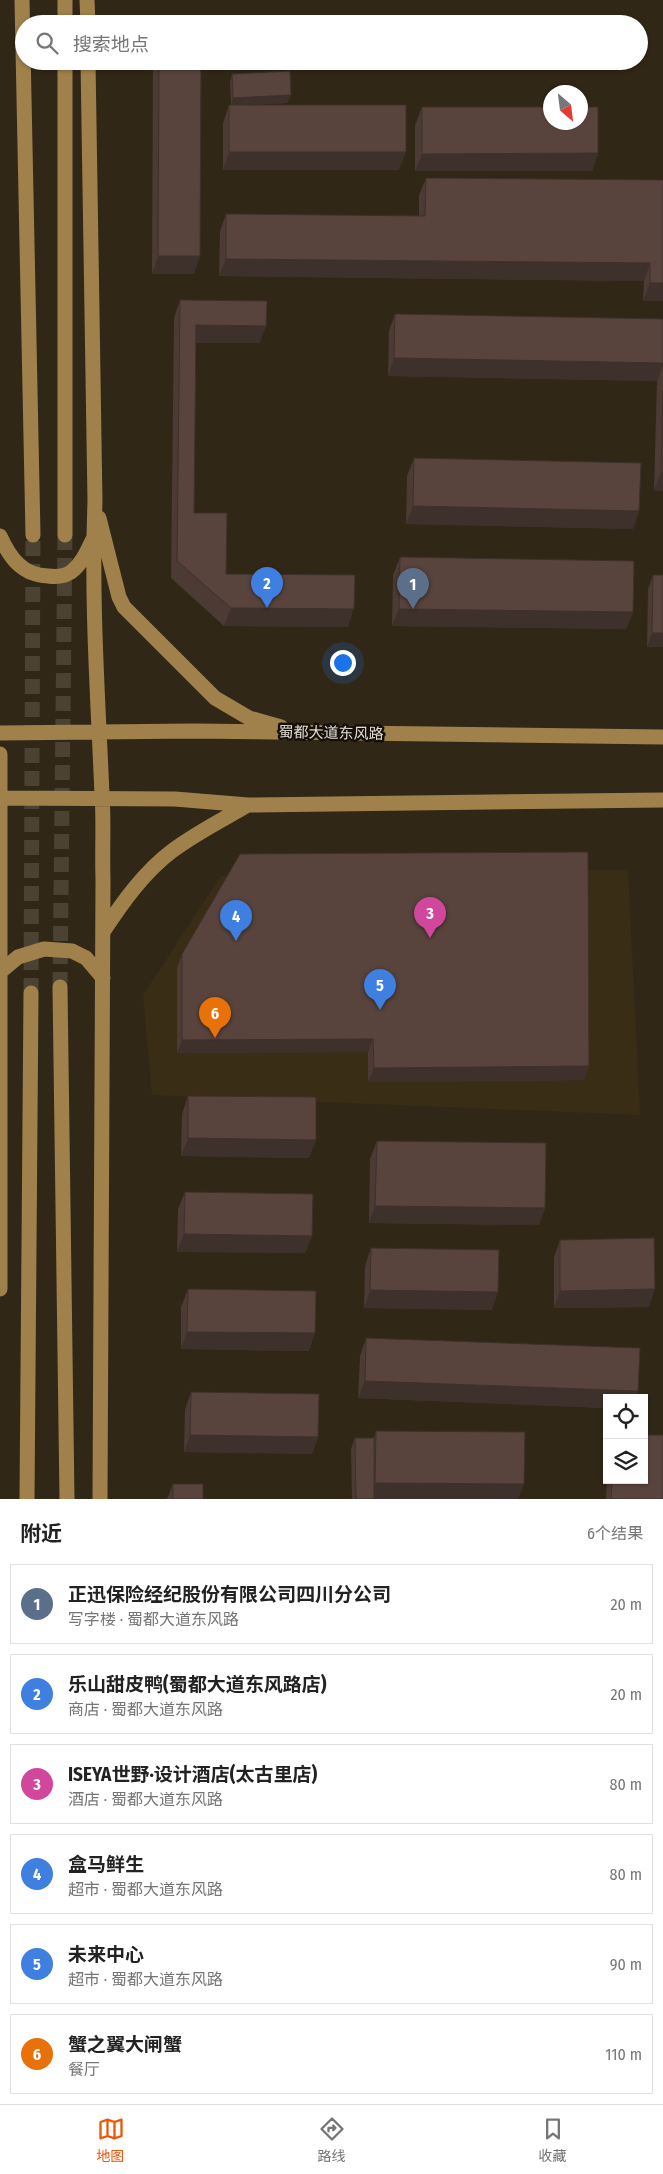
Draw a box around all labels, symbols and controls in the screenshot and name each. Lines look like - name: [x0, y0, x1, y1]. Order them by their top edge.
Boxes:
- search box: [15, 15, 648, 70]
- icon: search: [33, 29, 61, 57]
- text: 搜索地点: [73, 33, 149, 56]
- north arrow: [543, 85, 588, 130]
- pin: 2: [251, 567, 283, 608]
- pin: 1: [397, 568, 429, 609]
- your location: [330, 650, 356, 676]
- street label: 蜀都大道东风路: [278, 723, 384, 743]
- pin: 3: [414, 897, 446, 938]
- pin: 4: [220, 900, 252, 941]
- pin: 5: [364, 969, 396, 1010]
- pin: 6: [199, 997, 231, 1038]
- map controls: [603, 1394, 648, 1484]
- button: locate: [603, 1394, 648, 1439]
- button: layers: [603, 1439, 648, 1484]
- text: 附近: [20, 1521, 62, 1547]
- text: 6个结果: [587, 1524, 643, 1543]
- text: 正迅保险经纪股份有限公司四川分公司: [68, 1583, 391, 1606]
- text: 1: [34, 1595, 40, 1614]
- text: 20 m: [611, 1595, 642, 1614]
- text: 写字楼 · 蜀都大道东风路: [68, 1610, 239, 1629]
- text: 乐山甜皮鸭(蜀都大道东风路店): [68, 1673, 326, 1696]
- text: 2: [33, 1685, 41, 1704]
- text: 20 m: [611, 1685, 642, 1704]
- text: 商店 · 蜀都大道东风路: [68, 1700, 223, 1719]
- text: ISEYA世野·设计酒店(太古里店): [68, 1763, 317, 1786]
- text: 3: [33, 1775, 41, 1794]
- text: 80 m: [610, 1775, 642, 1794]
- text: 酒店 · 蜀都大道东风路: [68, 1790, 223, 1809]
- text: 盒马鲜生: [68, 1853, 144, 1876]
- text: 4: [33, 1865, 41, 1884]
- text: 80 m: [610, 1865, 642, 1884]
- text: 超市 · 蜀都大道东风路: [68, 1880, 223, 1899]
- text: 未来中心: [68, 1943, 144, 1966]
- text: 5: [33, 1955, 41, 1974]
- text: 90 m: [610, 1955, 642, 1974]
- text: 超市 · 蜀都大道东风路: [68, 1970, 223, 1989]
- text: 蟹之翼大闸蟹: [68, 2033, 182, 2056]
- text: 6: [33, 2045, 41, 2064]
- text: 110 m: [605, 2045, 642, 2064]
- text: 餐厅: [68, 2060, 100, 2079]
- tab: 地图: [97, 2115, 125, 2165]
- tab: 路线: [318, 2115, 346, 2165]
- tab: 收藏: [539, 2115, 567, 2165]

